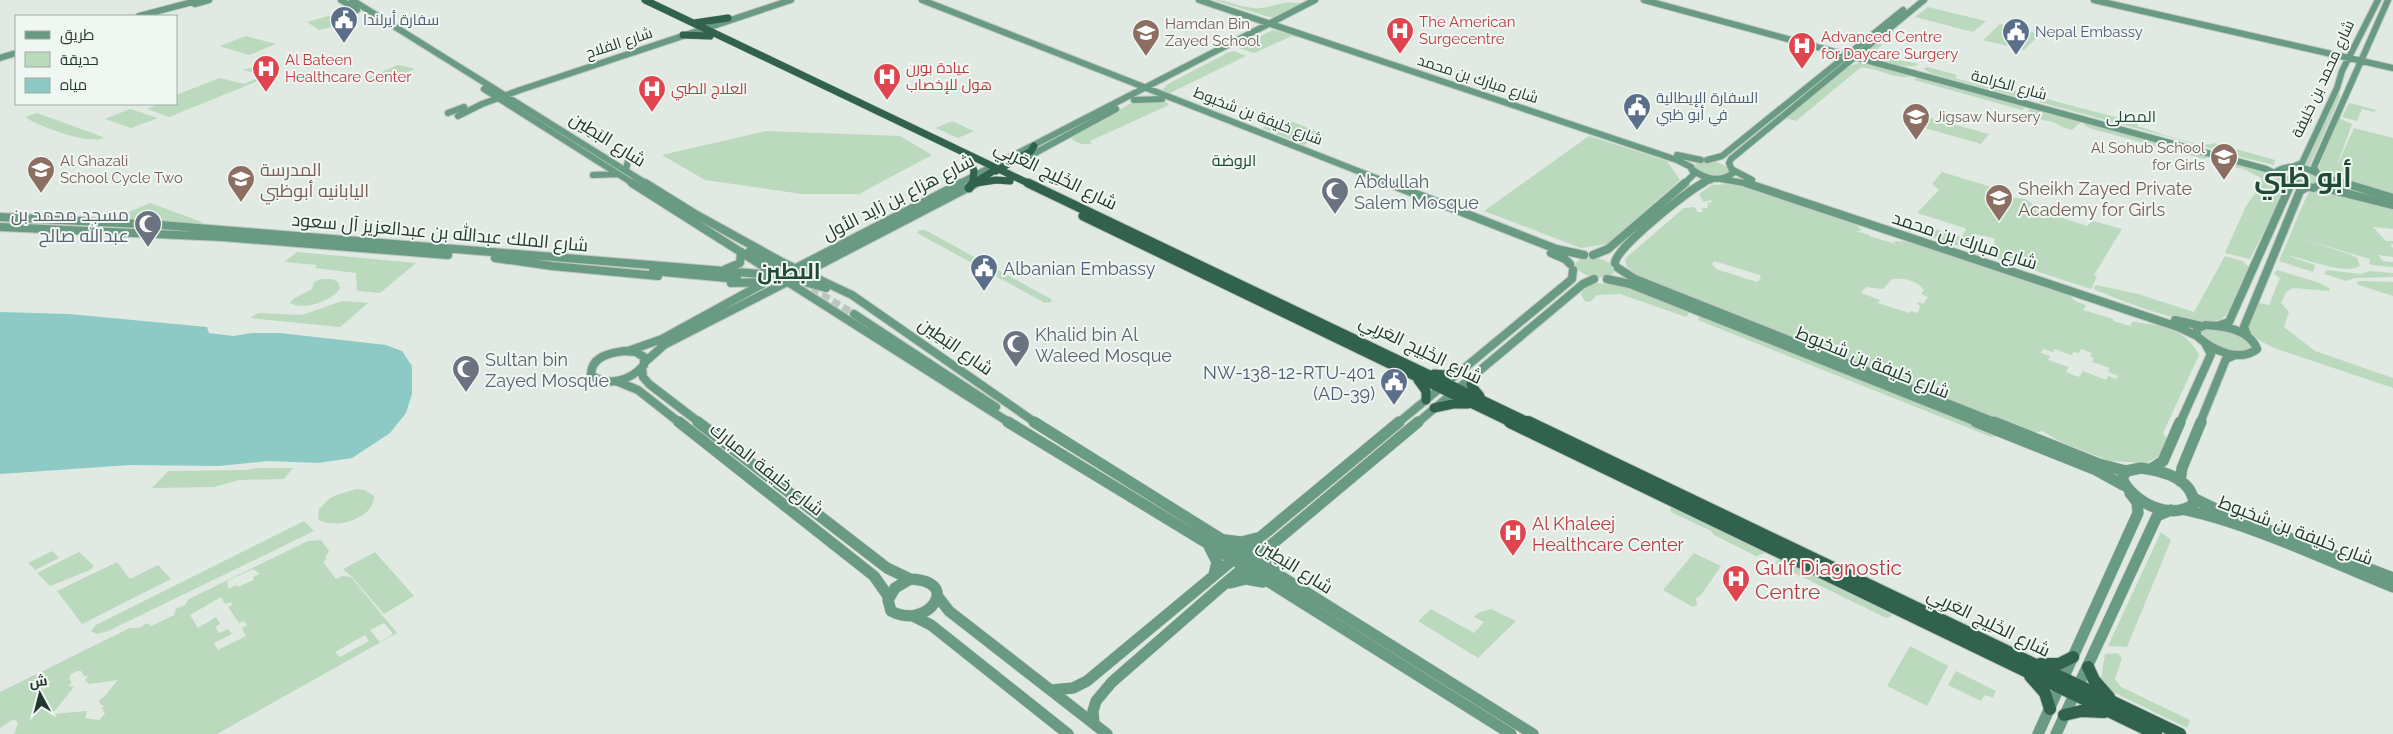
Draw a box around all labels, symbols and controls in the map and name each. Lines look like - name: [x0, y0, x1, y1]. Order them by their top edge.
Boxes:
- public building icon: سفارة أيرلندا: [329, 5, 359, 44]
- place label: سفارة أيرلندا: [363, 10, 439, 29]
- place label: The American Surgecentre: [1419, 13, 1515, 48]
- legend: [15, 15, 178, 105]
- place label: Hamdan Bin Zayed School: [1165, 15, 1261, 50]
- hospital icon: The American Surgecentre: [1385, 16, 1415, 55]
- public building icon: Nepal Embassy: [2001, 17, 2031, 56]
- street label: شارع محمد بن خليفة: [2288, 17, 2360, 141]
- school or university icon: Hamdan Bin Zayed School: [1131, 18, 1161, 57]
- place label: Nepal Embassy: [2035, 23, 2143, 41]
- street label: شارع الفلاح: [583, 24, 655, 64]
- text: طريق: [60, 26, 94, 45]
- place label: Advanced Centre for Daycare Surgery: [1821, 28, 1958, 63]
- hospital icon: Advanced Centre for Daycare Surgery: [1787, 31, 1817, 70]
- text: حديقة: [60, 51, 99, 69]
- place label: Al Bateen Healthcare Center: [285, 51, 412, 86]
- street label: شارع مبارك بن محمد: [1415, 51, 1541, 109]
- hospital icon: Al Bateen Healthcare Center: [251, 54, 281, 93]
- place label: عيادة بورن هول للإخصاب: [906, 59, 992, 94]
- hospital icon: عيادة بورن هول للإخصاب: [872, 62, 902, 101]
- street label: شارع الكرامة: [1969, 66, 2049, 106]
- hospital icon: العلاج الطبي: [637, 74, 667, 113]
- text: مياه: [60, 76, 87, 94]
- place label: العلاج الطبي: [671, 80, 747, 101]
- street label: شارع خليفة بن شخبوط: [1190, 83, 1325, 151]
- place label: السفارة الإيطالية في أبو ظبي: [1656, 89, 1758, 127]
- public building icon: السفارة الإيطالية في أبو ظبي: [1622, 92, 1652, 131]
- school or university icon: Jigsaw Nursery: [1901, 102, 1931, 141]
- street label: شارع البَطِين: [565, 107, 650, 172]
- district label: المصلى: [2106, 107, 2156, 127]
- place label: Jigsaw Nursery: [1935, 108, 2041, 126]
- street label: شارع الخَلِيج العَربِي: [989, 136, 1121, 217]
- place label: Al Sohub School for Girls: [2091, 139, 2206, 174]
- school or university icon: Al Sohub School for Girls: [2209, 142, 2239, 181]
- street label: شارع هزاع بن زايد الأول: [819, 150, 978, 246]
- district label: الروضة: [1212, 151, 1256, 170]
- place label: Al Ghazali School Cycle Two: [60, 152, 183, 187]
- school or university icon: Al Ghazali School Cycle Two: [26, 155, 56, 194]
- place label: المدرسة اليابانيه أبوظبي: [260, 159, 369, 205]
- district label: أبو ظبي: [2254, 159, 2352, 200]
- school or university icon: المدرسة اليابانيه أبوظبي: [226, 164, 256, 203]
- place label: Abdullah Salem Mosque: [1354, 171, 1479, 213]
- mosque icon: Abdullah Salem Mosque: [1320, 176, 1350, 215]
- place label: Sheikh Zayed Private Academy for Girls: [2018, 178, 2193, 220]
- school or university icon: Sheikh Zayed Private Academy for Girls: [1984, 183, 2014, 222]
- place label: مسجد محمد بن عبدالله صالح: [11, 204, 129, 248]
- street label: شارع مبارك بن محمد: [1889, 207, 2040, 275]
- street label: شارع الملك عبدالله بن عبدالعزيز آل سعود: [291, 208, 589, 257]
- mosque icon: مسجد محمد بن عبدالله صالح: [133, 209, 163, 248]
- public building icon: Albanian Embassy: [969, 253, 999, 292]
- district label: البطين: [757, 258, 821, 285]
- place label: Albanian Embassy: [1003, 258, 1156, 279]
- street label: شارع الخَلِيج العَربِي: [1354, 310, 1486, 391]
- street label: شارع البَطِين: [914, 313, 997, 381]
- street label: شارع خليفة بن شخبوط: [1792, 322, 1953, 404]
- place label: Khalid bin Al Waleed Mosque: [1035, 324, 1172, 366]
- mosque icon: Khalid bin Al Waleed Mosque: [1001, 329, 1031, 368]
- place label: Sultan bin Zayed Mosque: [485, 349, 609, 391]
- mosque icon: Sultan bin Zayed Mosque: [451, 354, 481, 393]
- place label: NW-138-12-RTU-401 (AD-39): [1203, 362, 1375, 404]
- public building icon: NW-138-12-RTU-401 (AD-39): [1379, 367, 1409, 406]
- street label: شارع خليفة المبارك: [705, 418, 828, 521]
- street label: شارع خليفة بن شخبوط: [2215, 491, 2376, 571]
- place label: Al Khaleej Healthcare Center: [1532, 513, 1685, 555]
- hospital icon: Al Khaleej Healthcare Center: [1498, 518, 1528, 557]
- street label: شارع البَطِين: [1252, 534, 1337, 599]
- place label: Gulf Diagnostic Centre: [1755, 555, 1902, 604]
- hospital icon: Gulf Diagnostic Centre: [1721, 564, 1751, 603]
- street label: شارع الخَلِيج العَربِي: [1922, 583, 2054, 664]
- north arrow: [15, 669, 65, 719]
- text: ش: [29, 672, 48, 691]

